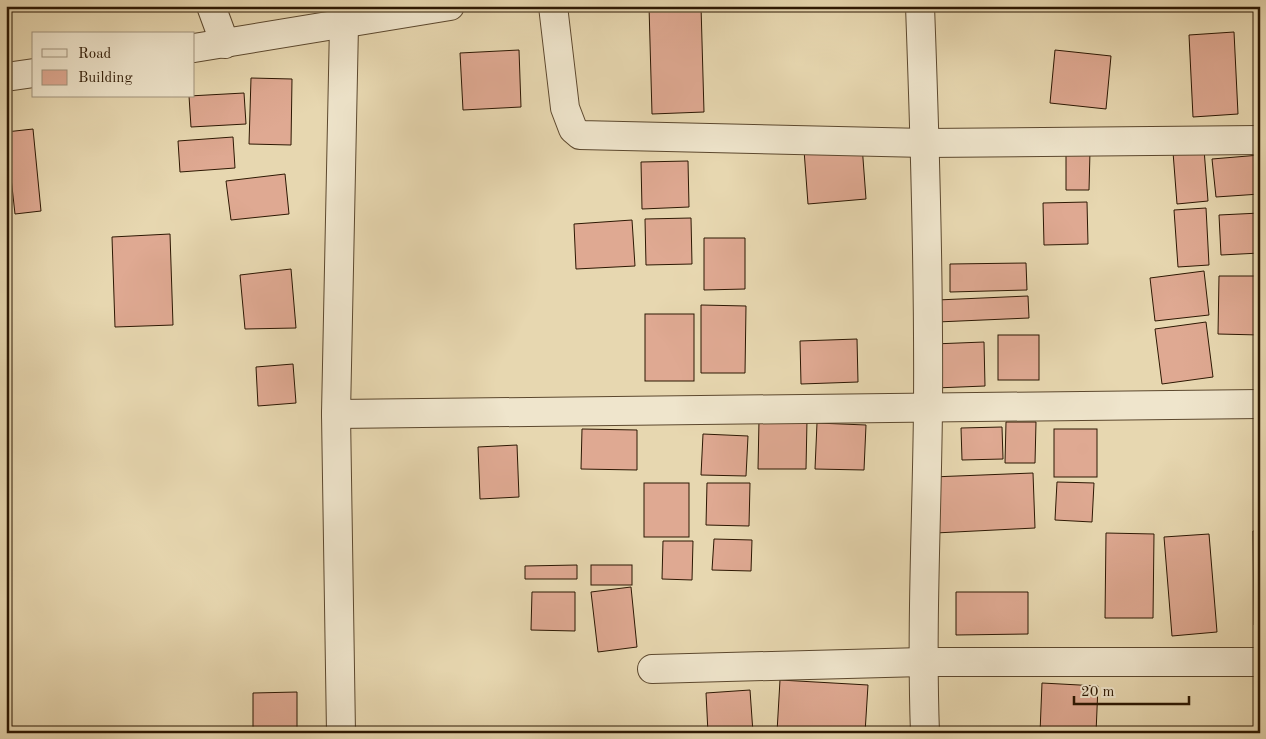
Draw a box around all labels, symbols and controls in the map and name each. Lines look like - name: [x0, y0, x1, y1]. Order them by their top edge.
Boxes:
- legend: [32, 32, 195, 98]
- text: Road: [78, 47, 112, 62]
- text: Building: [78, 71, 133, 86]
- scale bar: [1074, 674, 1188, 706]
- text: 20 m: [1081, 685, 1115, 700]

